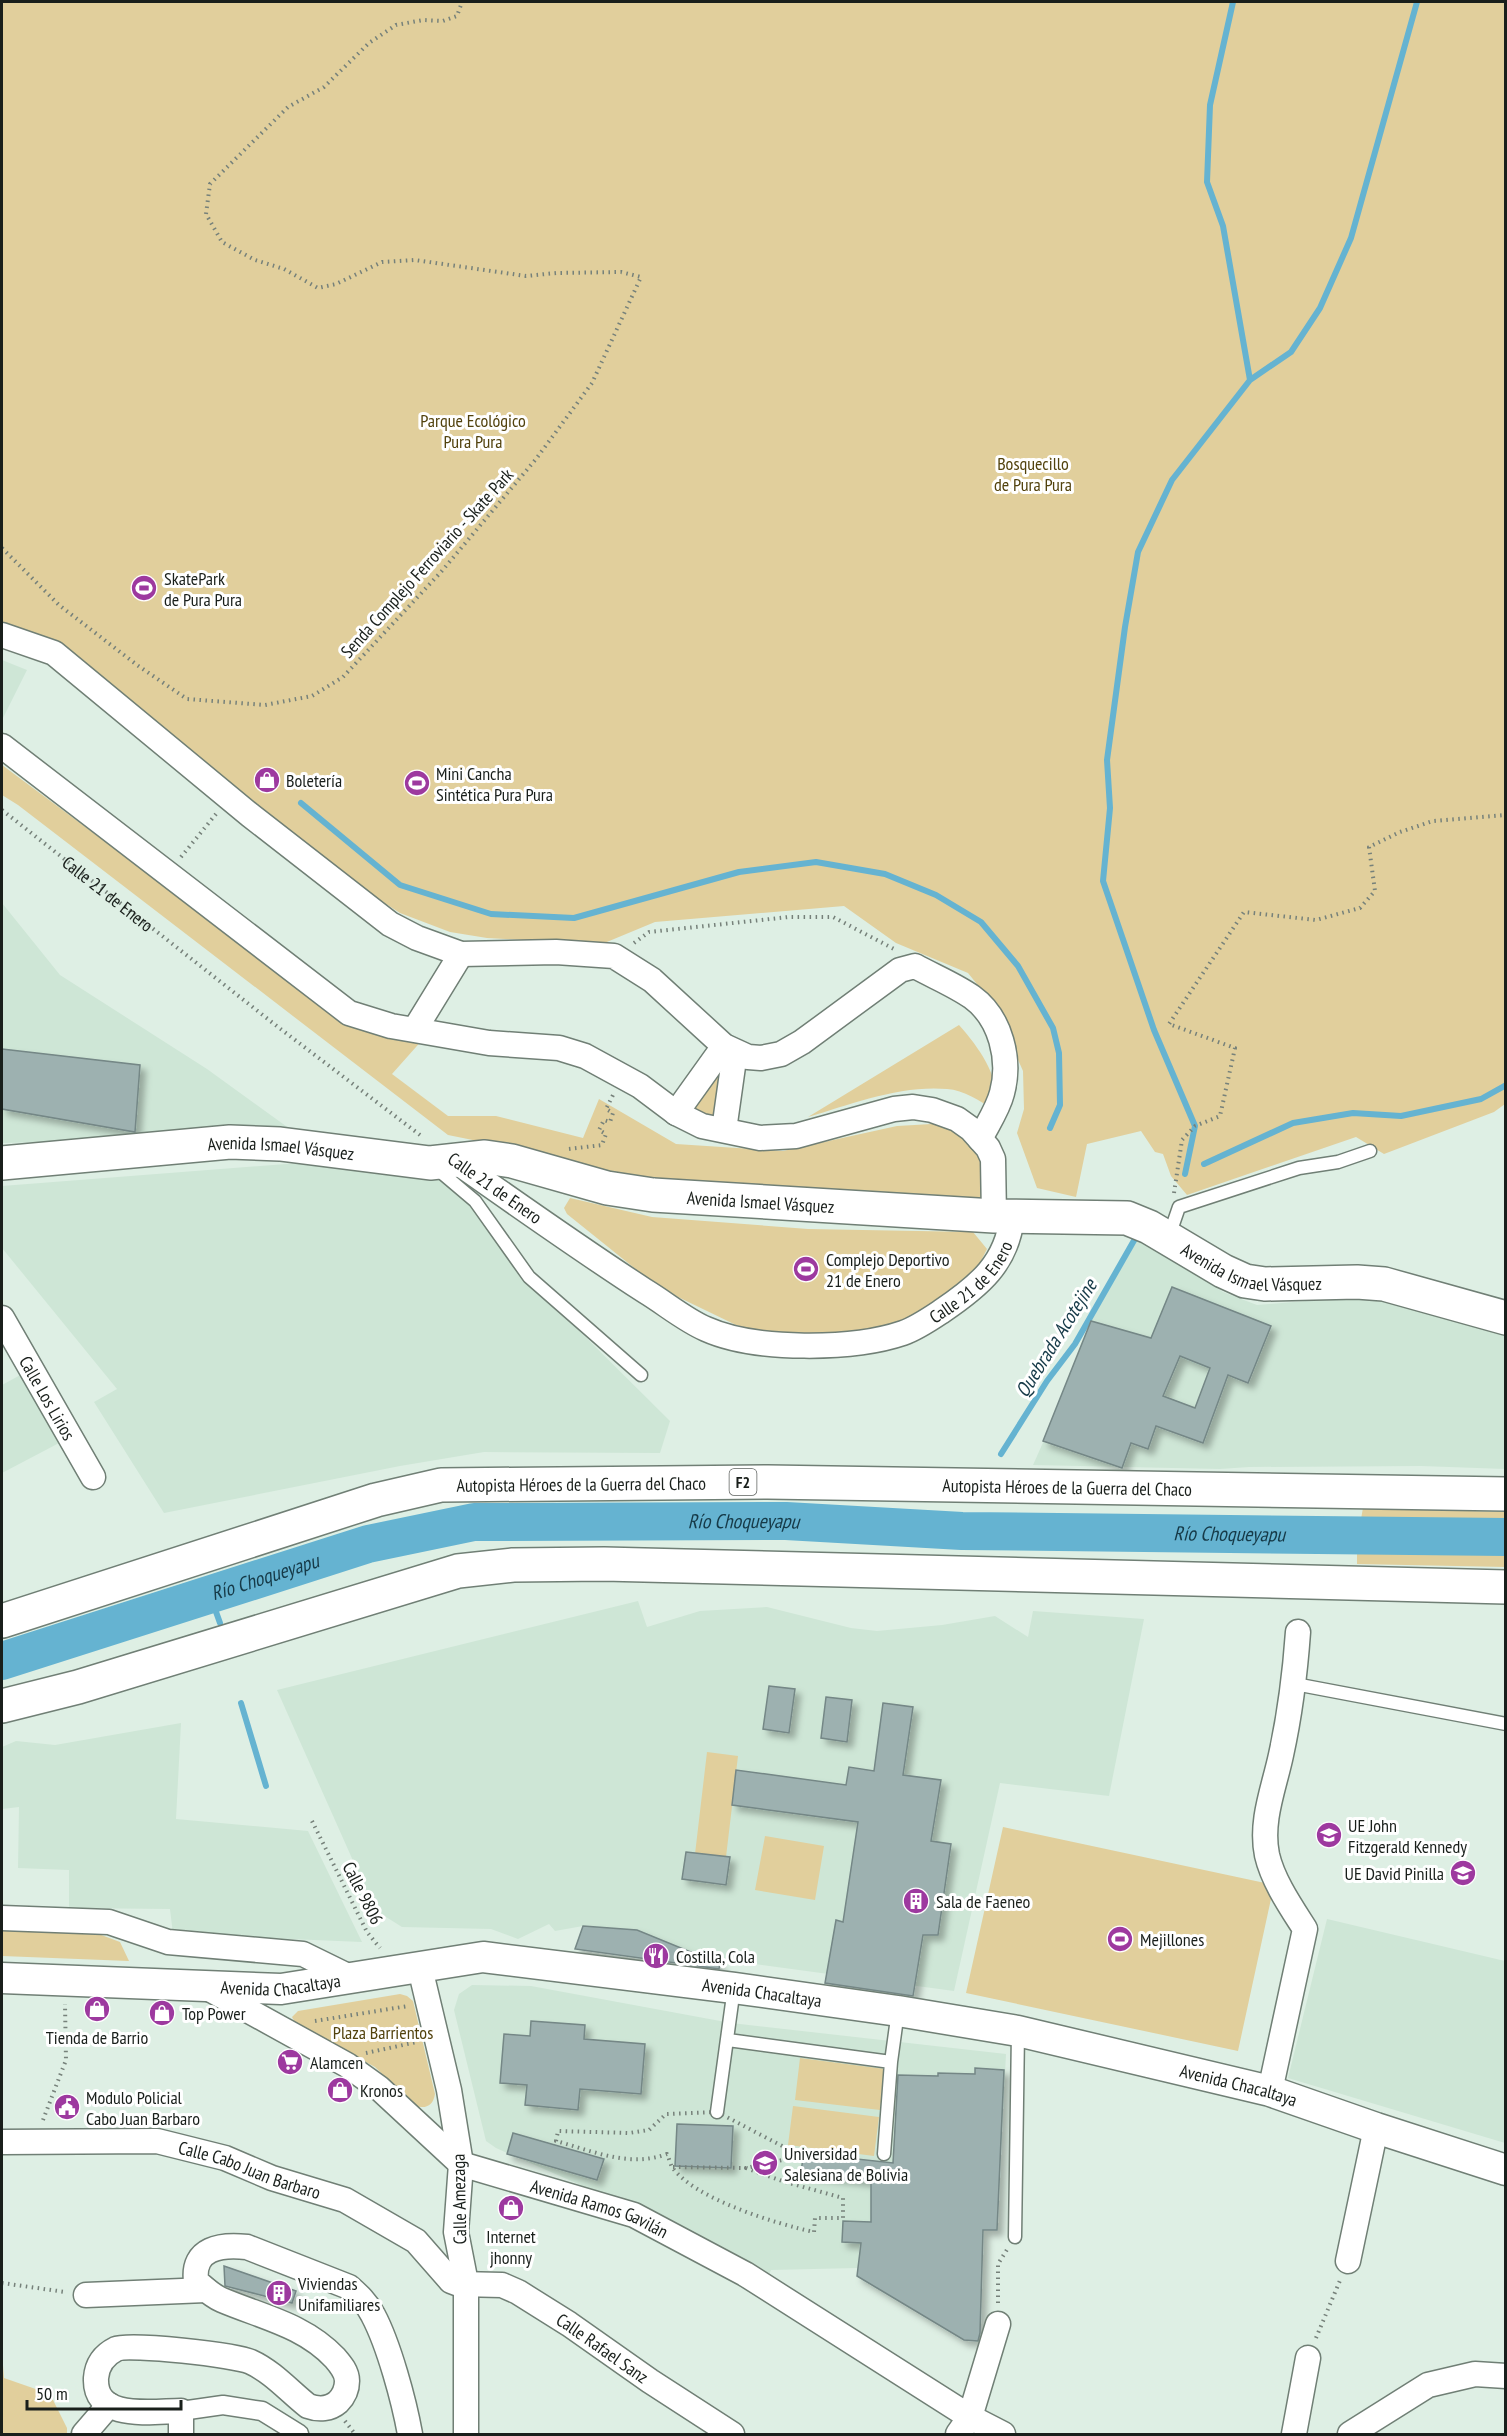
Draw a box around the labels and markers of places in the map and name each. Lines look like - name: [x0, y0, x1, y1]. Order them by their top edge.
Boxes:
- place label: SkatePark de Pura Pura: [164, 567, 242, 611]
- sports icon: SkatePark de Pura Pura: [129, 573, 159, 603]
- place label: Mini Cancha Sintética Pura Pura: [436, 762, 553, 806]
- shop icon: Boletería: [252, 765, 282, 795]
- sports icon: Mini Cancha Sintética Pura Pura: [402, 768, 432, 798]
- place label: Boletería: [286, 769, 342, 792]
- place label: Complejo Deportivo 21 de Enero: [826, 1248, 950, 1292]
- sports icon: Complejo Deportivo 21 de Enero: [791, 1254, 821, 1284]
- place label: UE John Fitzgerald Kennedy: [1348, 1814, 1467, 1858]
- school or university icon: UE John Fitzgerald Kennedy: [1314, 1820, 1344, 1850]
- school or university icon: UE David Pinilla: [1448, 1858, 1478, 1888]
- place label: UE David Pinilla: [1345, 1862, 1444, 1885]
- building icon: Sala de Faeneo: [901, 1886, 931, 1916]
- place label: Sala de Faeneo: [936, 1890, 1030, 1913]
- sports icon: Mejillones: [1105, 1924, 1135, 1954]
- place label: Mejillones: [1140, 1928, 1204, 1951]
- restaurant icon: Costilla, Cola: [641, 1941, 671, 1971]
- place label: Costilla, Cola: [676, 1945, 755, 1968]
- shop icon: Tienda de Barrio: [82, 1994, 112, 2024]
- shop icon: Top Power: [147, 1998, 177, 2028]
- place label: Top Power: [182, 2002, 246, 2025]
- place label: Tienda de Barrio: [46, 2026, 148, 2049]
- supermarket icon: Alamcen: [275, 2047, 305, 2077]
- place label: Alamcen: [310, 2051, 363, 2074]
- shop icon: Kronos: [325, 2075, 355, 2105]
- place label: Kronos: [360, 2079, 403, 2102]
- place label: Modulo Policial Cabo Juan Barbaro: [86, 2086, 200, 2130]
- public building icon: Modulo Policial Cabo Juan Barbaro: [52, 2092, 82, 2122]
- place label: Universidad Salesiana de Bolivia: [784, 2142, 908, 2186]
- school or university icon: Universidad Salesiana de Bolivia: [750, 2148, 780, 2178]
- shop icon: Internet jhonny: [496, 2193, 526, 2223]
- place label: Internet jhonny: [486, 2225, 536, 2269]
- place label: Viviendas Unifamiliares: [297, 2272, 380, 2316]
- building icon: Viviendas Unifamiliares: [264, 2278, 294, 2308]

